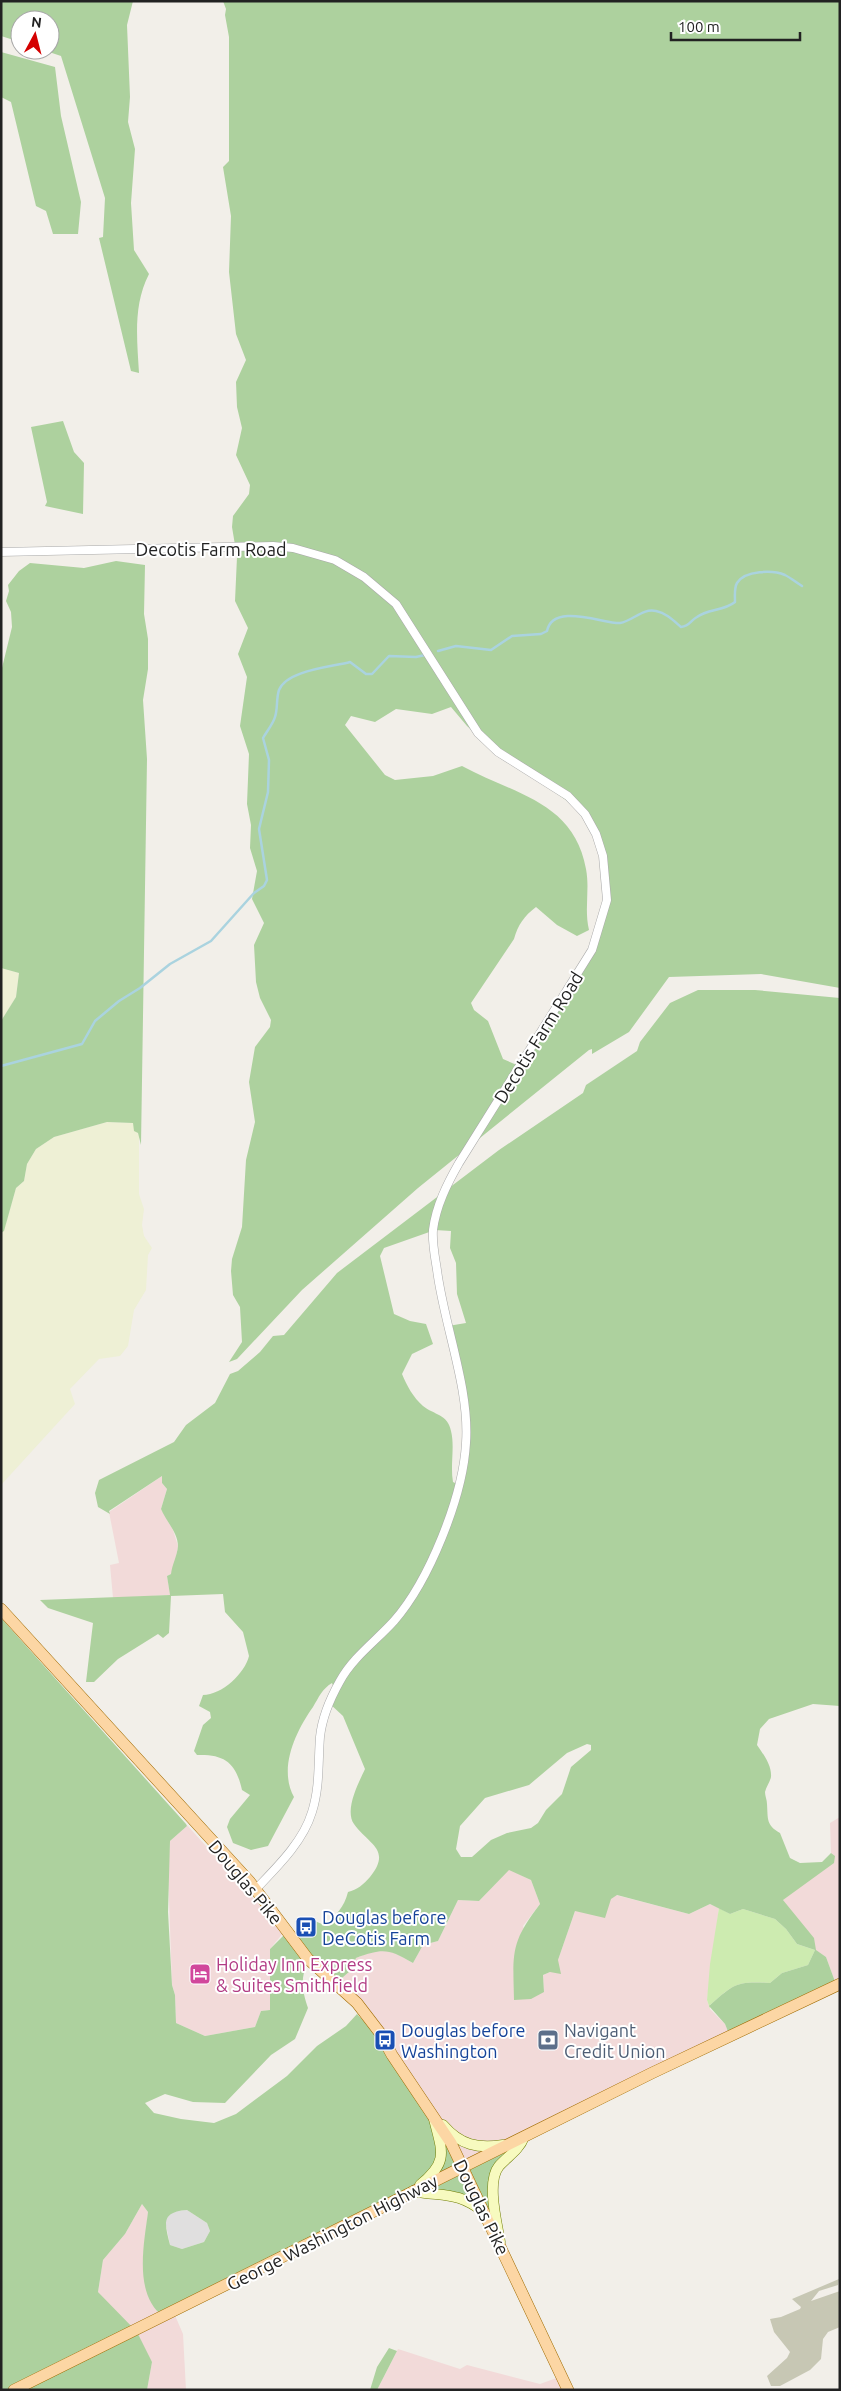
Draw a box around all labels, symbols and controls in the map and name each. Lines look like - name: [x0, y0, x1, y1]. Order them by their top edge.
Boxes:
- north arrow: [10, 10, 60, 60]
- scale bar: [671, 10, 800, 42]
- text: N: [30, 14, 43, 31]
- text: 100 m: [678, 18, 720, 35]
- street label: Decotis Farm Road: [136, 539, 286, 559]
- street label: Decotis Farm Road: [490, 968, 586, 1106]
- street label: Douglas Pike: [205, 1836, 287, 1928]
- place label: Douglas before DeCotis Farm: [322, 1907, 446, 1948]
- bus stop icon: Douglas before DeCotis Farm: [294, 1915, 318, 1939]
- place label: Holiday Inn Express & Suites Smithfield: [216, 1954, 372, 1995]
- hotel icon: Holiday Inn Express & Suites Smithfield: [188, 1962, 212, 1986]
- place label: Douglas before Washington: [401, 2020, 525, 2061]
- place label: Navigant Credit Union: [564, 2020, 666, 2061]
- bus stop icon: Douglas before Washington: [373, 2028, 397, 2052]
- bank icon: Navigant Credit Union: [536, 2028, 560, 2052]
- street label: Douglas Pike: [450, 2156, 514, 2258]
- street label: George Washington Highway: [223, 2170, 441, 2294]

